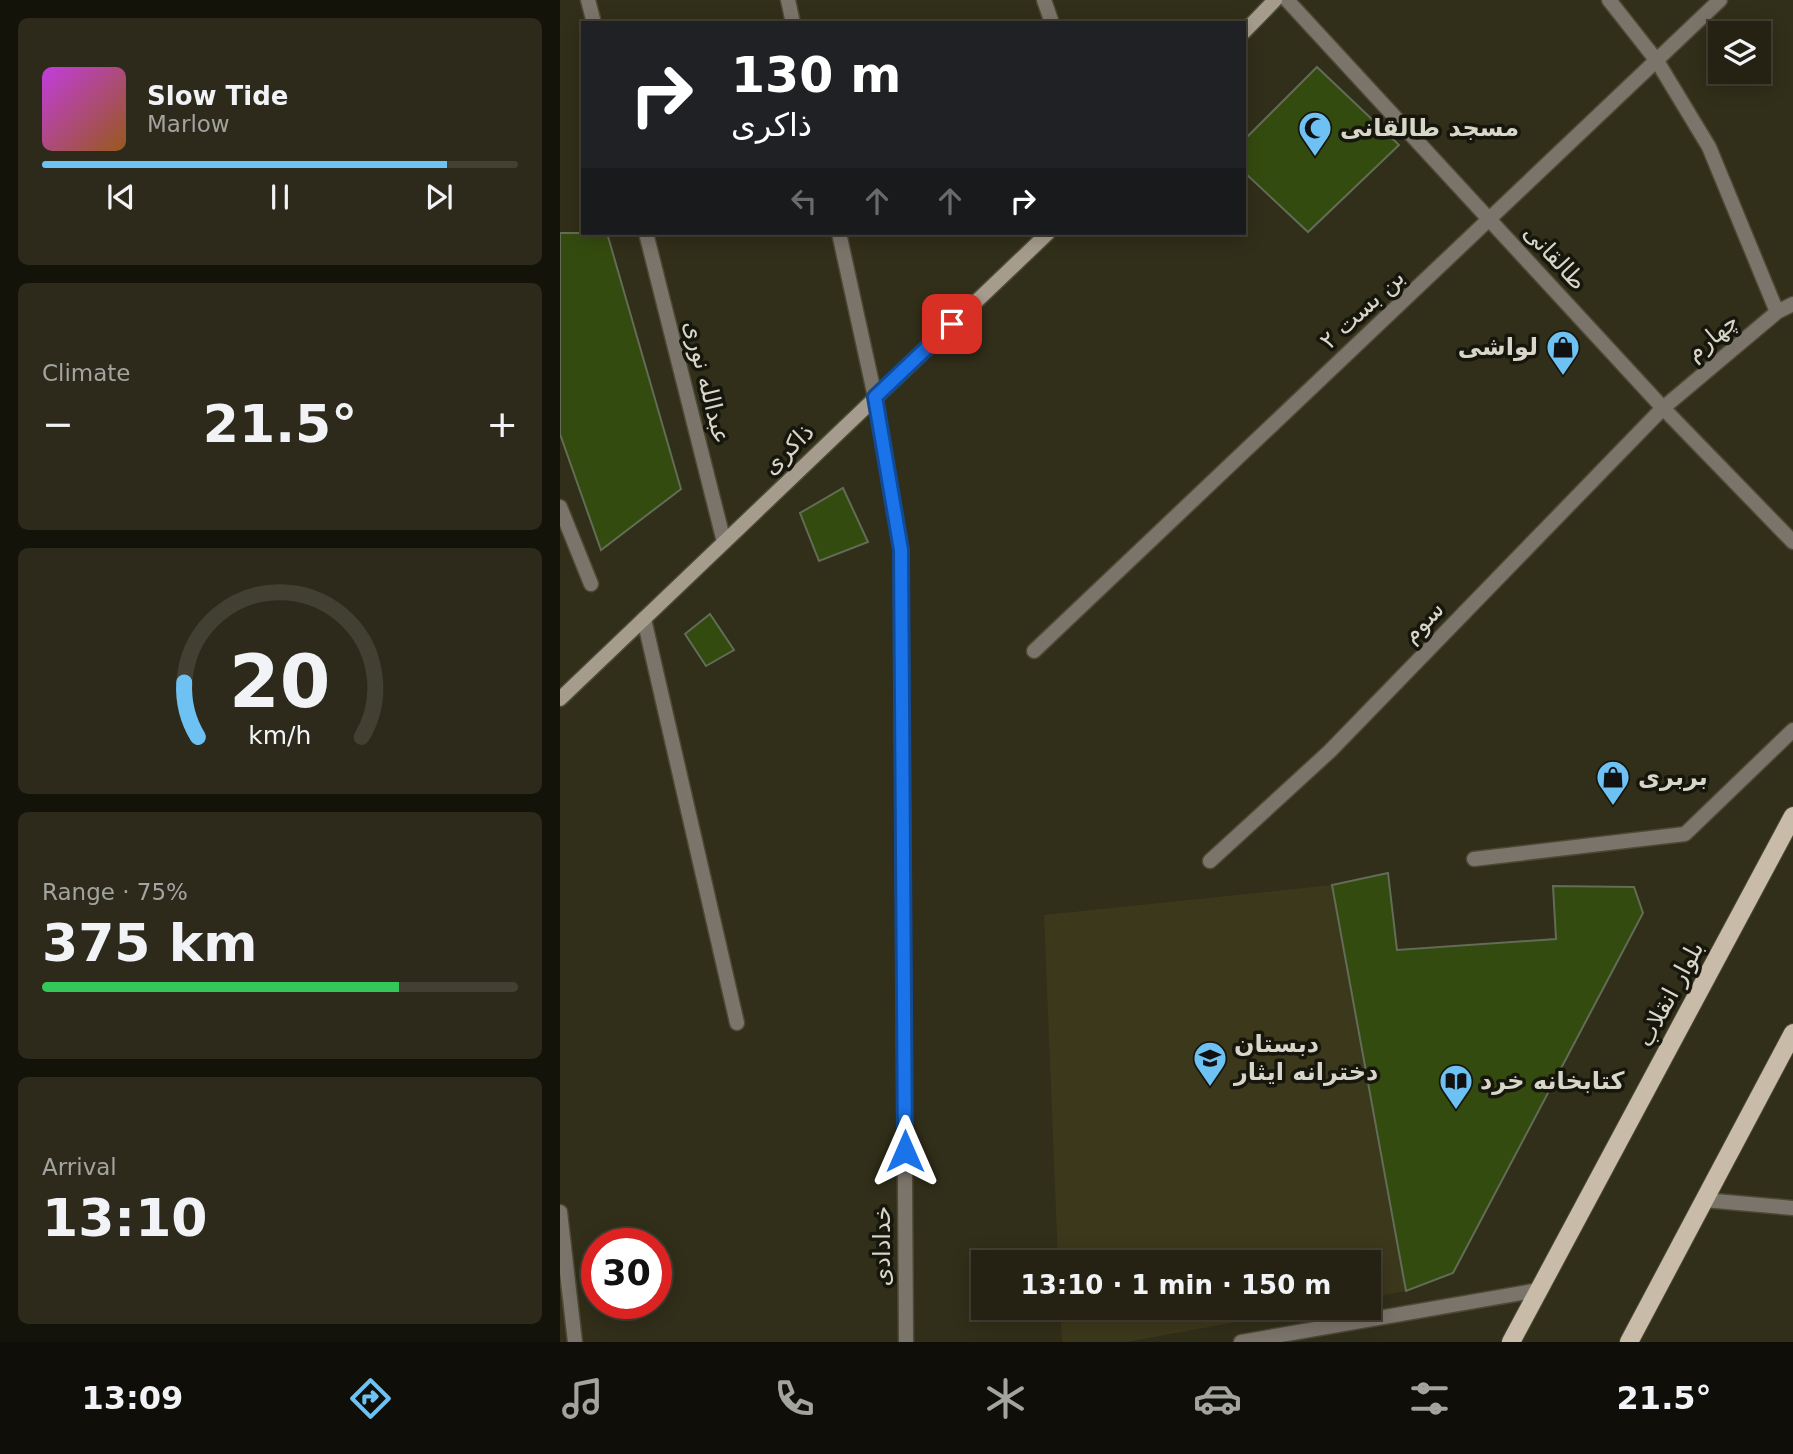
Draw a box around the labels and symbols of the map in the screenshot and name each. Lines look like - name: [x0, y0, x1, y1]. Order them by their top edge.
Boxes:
- mosque icon: مسجد طالقانی: [1296, 109, 1334, 158]
- place label: مسجد طالقانی: [1340, 114, 1519, 142]
- street label: طالقانی: [1518, 218, 1592, 296]
- street label: بن بست ۲: [1314, 263, 1410, 355]
- pin: [922, 294, 982, 354]
- street label: چهارم: [1680, 307, 1744, 367]
- street label: عبدالله نوری: [678, 317, 736, 447]
- shop icon: لواشی: [1544, 328, 1582, 377]
- place label: لواشی: [1458, 333, 1538, 361]
- street label: ذاکری: [756, 418, 820, 480]
- street label: سوم: [1396, 595, 1450, 649]
- shop icon: بربری: [1594, 758, 1632, 807]
- place label: بربری: [1638, 763, 1708, 791]
- street label: بلوار انقلاب: [1631, 937, 1709, 1051]
- place label: دبستان دخترانه ایثار: [1233, 1030, 1378, 1086]
- school or university icon: دبستان دخترانه ایثار: [1191, 1039, 1229, 1088]
- library icon: کتابخانه خرد: [1437, 1062, 1475, 1111]
- place label: کتابخانه خرد: [1480, 1067, 1625, 1095]
- position arrow: [868, 1114, 942, 1188]
- street label: خدادادی: [868, 1206, 896, 1286]
- speed limit sign: 30: [581, 1228, 672, 1319]

